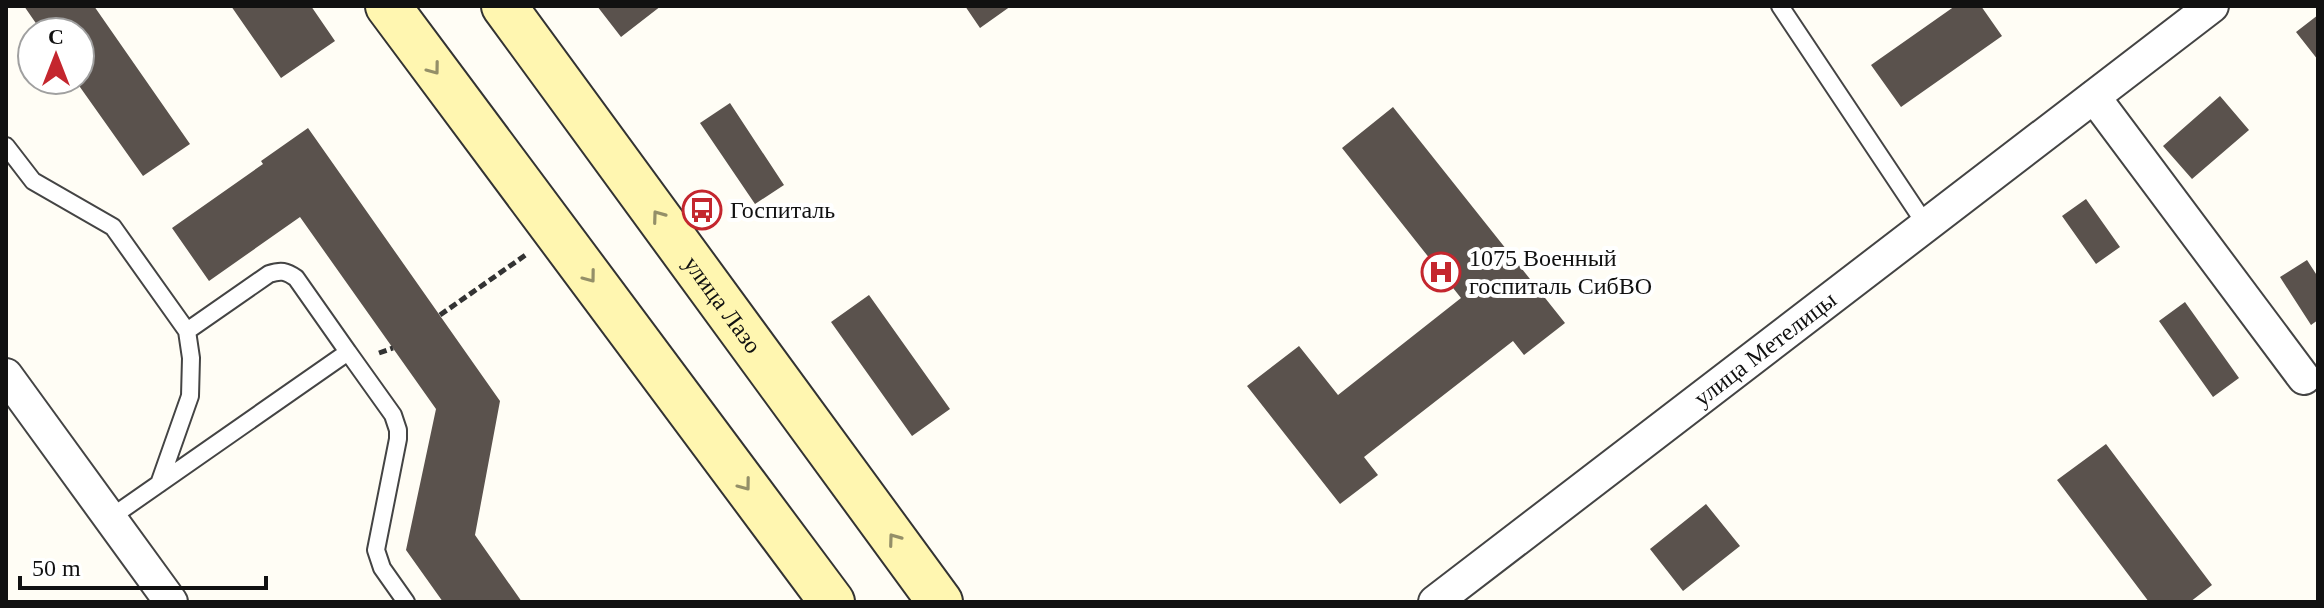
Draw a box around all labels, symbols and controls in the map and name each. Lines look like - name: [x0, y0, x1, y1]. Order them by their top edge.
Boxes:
- north arrow: [16, 16, 96, 96]
- text: С: [48, 24, 64, 49]
- one-way arrow: [425, 60, 439, 74]
- bus stop icon: Госпиталь: [681, 189, 723, 231]
- place label: Госпиталь: [730, 197, 835, 223]
- one-way arrow: [653, 210, 667, 225]
- place label: 1075 Военный госпиталь СибВО: [1469, 245, 1652, 299]
- street label: улица Лазо: [678, 251, 766, 358]
- hospital icon: 1075 Военный госпиталь СибВО: [1420, 251, 1462, 293]
- one-way arrow: [580, 268, 594, 283]
- street label: улица Метелицы: [1689, 286, 1841, 411]
- one-way arrow: [735, 477, 750, 491]
- one-way arrow: [889, 533, 903, 548]
- scale bar: [20, 540, 266, 590]
- text: 50 m: [32, 555, 81, 581]

